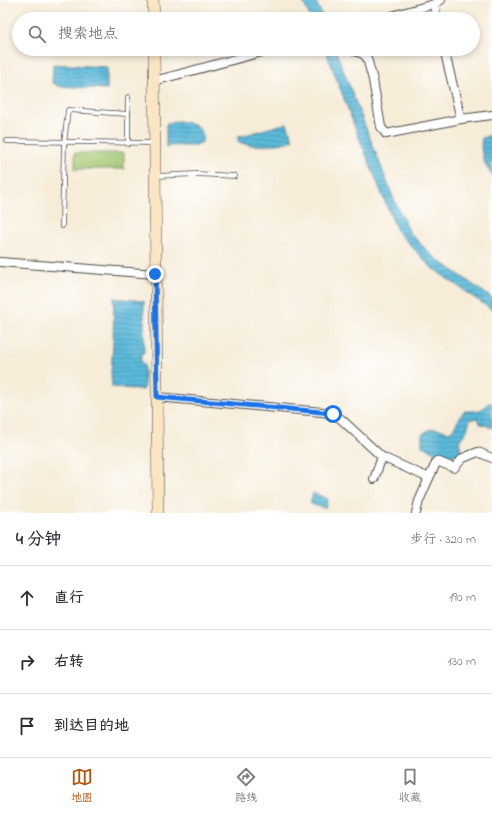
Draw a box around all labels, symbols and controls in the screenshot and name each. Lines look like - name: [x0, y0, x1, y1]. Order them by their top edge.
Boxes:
- search box: [12, 12, 480, 56]
- icon: search: [26, 23, 48, 45]
- text: 搜索地点: [58, 23, 118, 45]
- route end: [146, 265, 164, 283]
- route start: [324, 405, 342, 423]
- text: 4 分钟: [16, 527, 61, 552]
- text: 步行 · 320 m: [410, 530, 476, 549]
- icon: ahead: [16, 587, 38, 609]
- text: 直行: [54, 587, 84, 609]
- text: 190 m: [449, 588, 476, 607]
- icon: right: [16, 651, 38, 673]
- text: 右转: [54, 651, 84, 673]
- text: 130 m: [448, 652, 476, 671]
- icon: arrive: [16, 715, 38, 737]
- text: 到达目的地: [54, 715, 129, 737]
- tab: 地图: [71, 766, 93, 806]
- tab: 路线: [235, 766, 257, 806]
- tab: 收藏: [399, 766, 421, 806]

